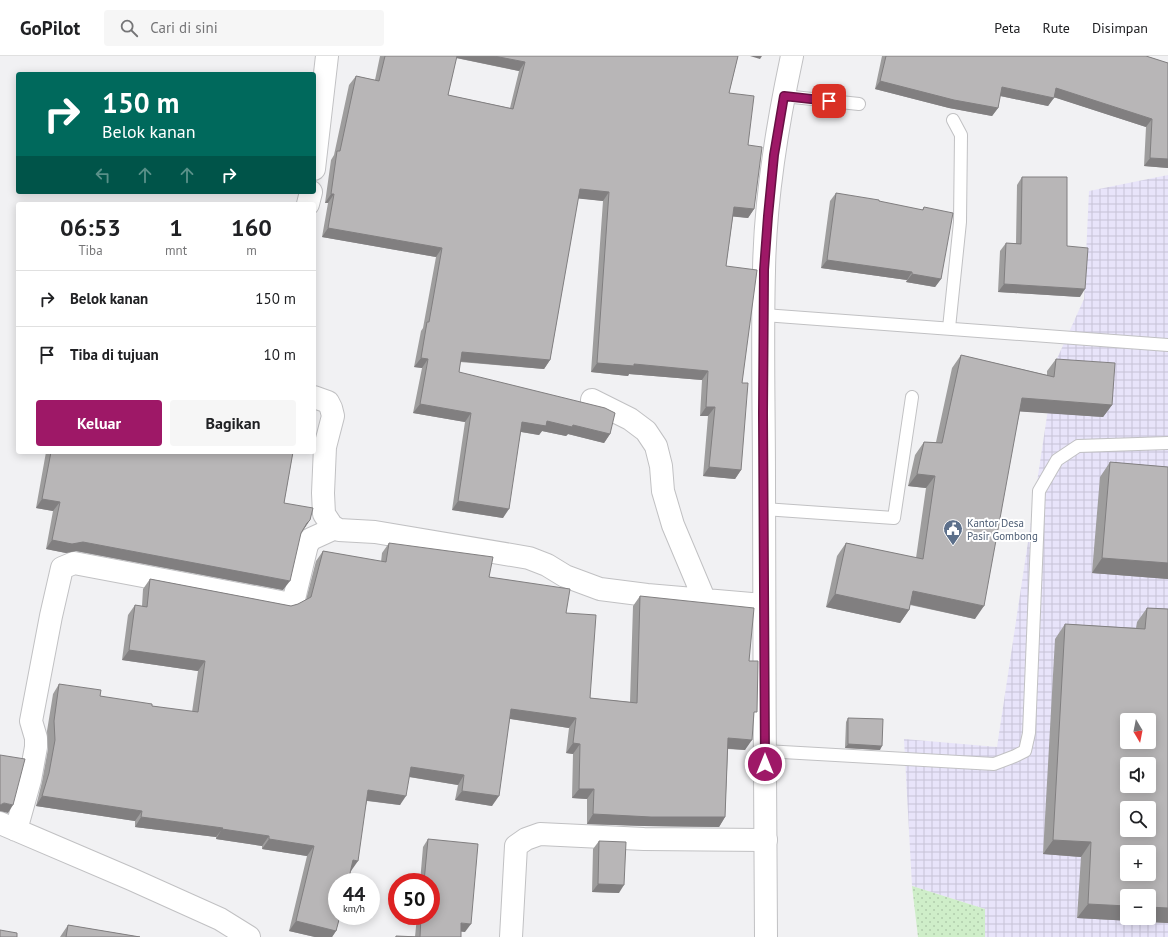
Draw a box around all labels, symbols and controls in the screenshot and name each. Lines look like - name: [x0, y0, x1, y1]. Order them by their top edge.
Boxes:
- search box: [104, 10, 384, 46]
- text: GoPilot: [20, 16, 80, 40]
- icon: search: [118, 17, 140, 39]
- text: Cari di sini: [150, 18, 218, 37]
- text: Peta: [994, 19, 1020, 37]
- text: Rute: [1042, 19, 1070, 37]
- text: Disimpan: [1092, 19, 1148, 37]
- text: 150 m: [102, 84, 179, 121]
- pin: [812, 84, 846, 118]
- icon: right: [36, 88, 88, 140]
- icon: arrive: [818, 90, 840, 112]
- text: Belok kanan: [102, 120, 196, 143]
- icon: left: [92, 164, 114, 186]
- icon: ahead: [134, 164, 156, 186]
- icon: ahead: [176, 164, 198, 186]
- icon: right: [218, 164, 240, 186]
- text: 06:53: [60, 212, 121, 243]
- text: 1: [169, 212, 183, 243]
- text: 160: [231, 212, 272, 243]
- text: Tiba: [78, 242, 103, 259]
- text: mnt: [165, 242, 187, 259]
- text: m: [246, 242, 257, 259]
- icon: right: [36, 288, 58, 310]
- text: Belok kanan: [70, 289, 148, 308]
- text: 150 m: [255, 289, 296, 308]
- icon: arrive: [36, 344, 58, 366]
- text: Tiba di tujuan: [70, 345, 159, 364]
- text: 10 m: [263, 345, 296, 364]
- button: Keluar: [36, 400, 162, 446]
- button: Bagikan: [170, 400, 296, 446]
- place label: Kantor Desa Pasir Gombong: [967, 516, 1038, 543]
- public building icon: Kantor Desa Pasir Gombong: [942, 518, 964, 546]
- north arrow: [1120, 713, 1156, 749]
- map controls: [1120, 713, 1156, 925]
- position arrow: [744, 743, 786, 785]
- button: sound: [1120, 757, 1156, 793]
- button: search: [1120, 801, 1156, 837]
- button: +: [1120, 845, 1156, 881]
- speed limit sign: 50: [388, 873, 440, 925]
- text: 44: [343, 881, 365, 907]
- button: −: [1120, 889, 1156, 925]
- text: km/h: [343, 902, 365, 915]

